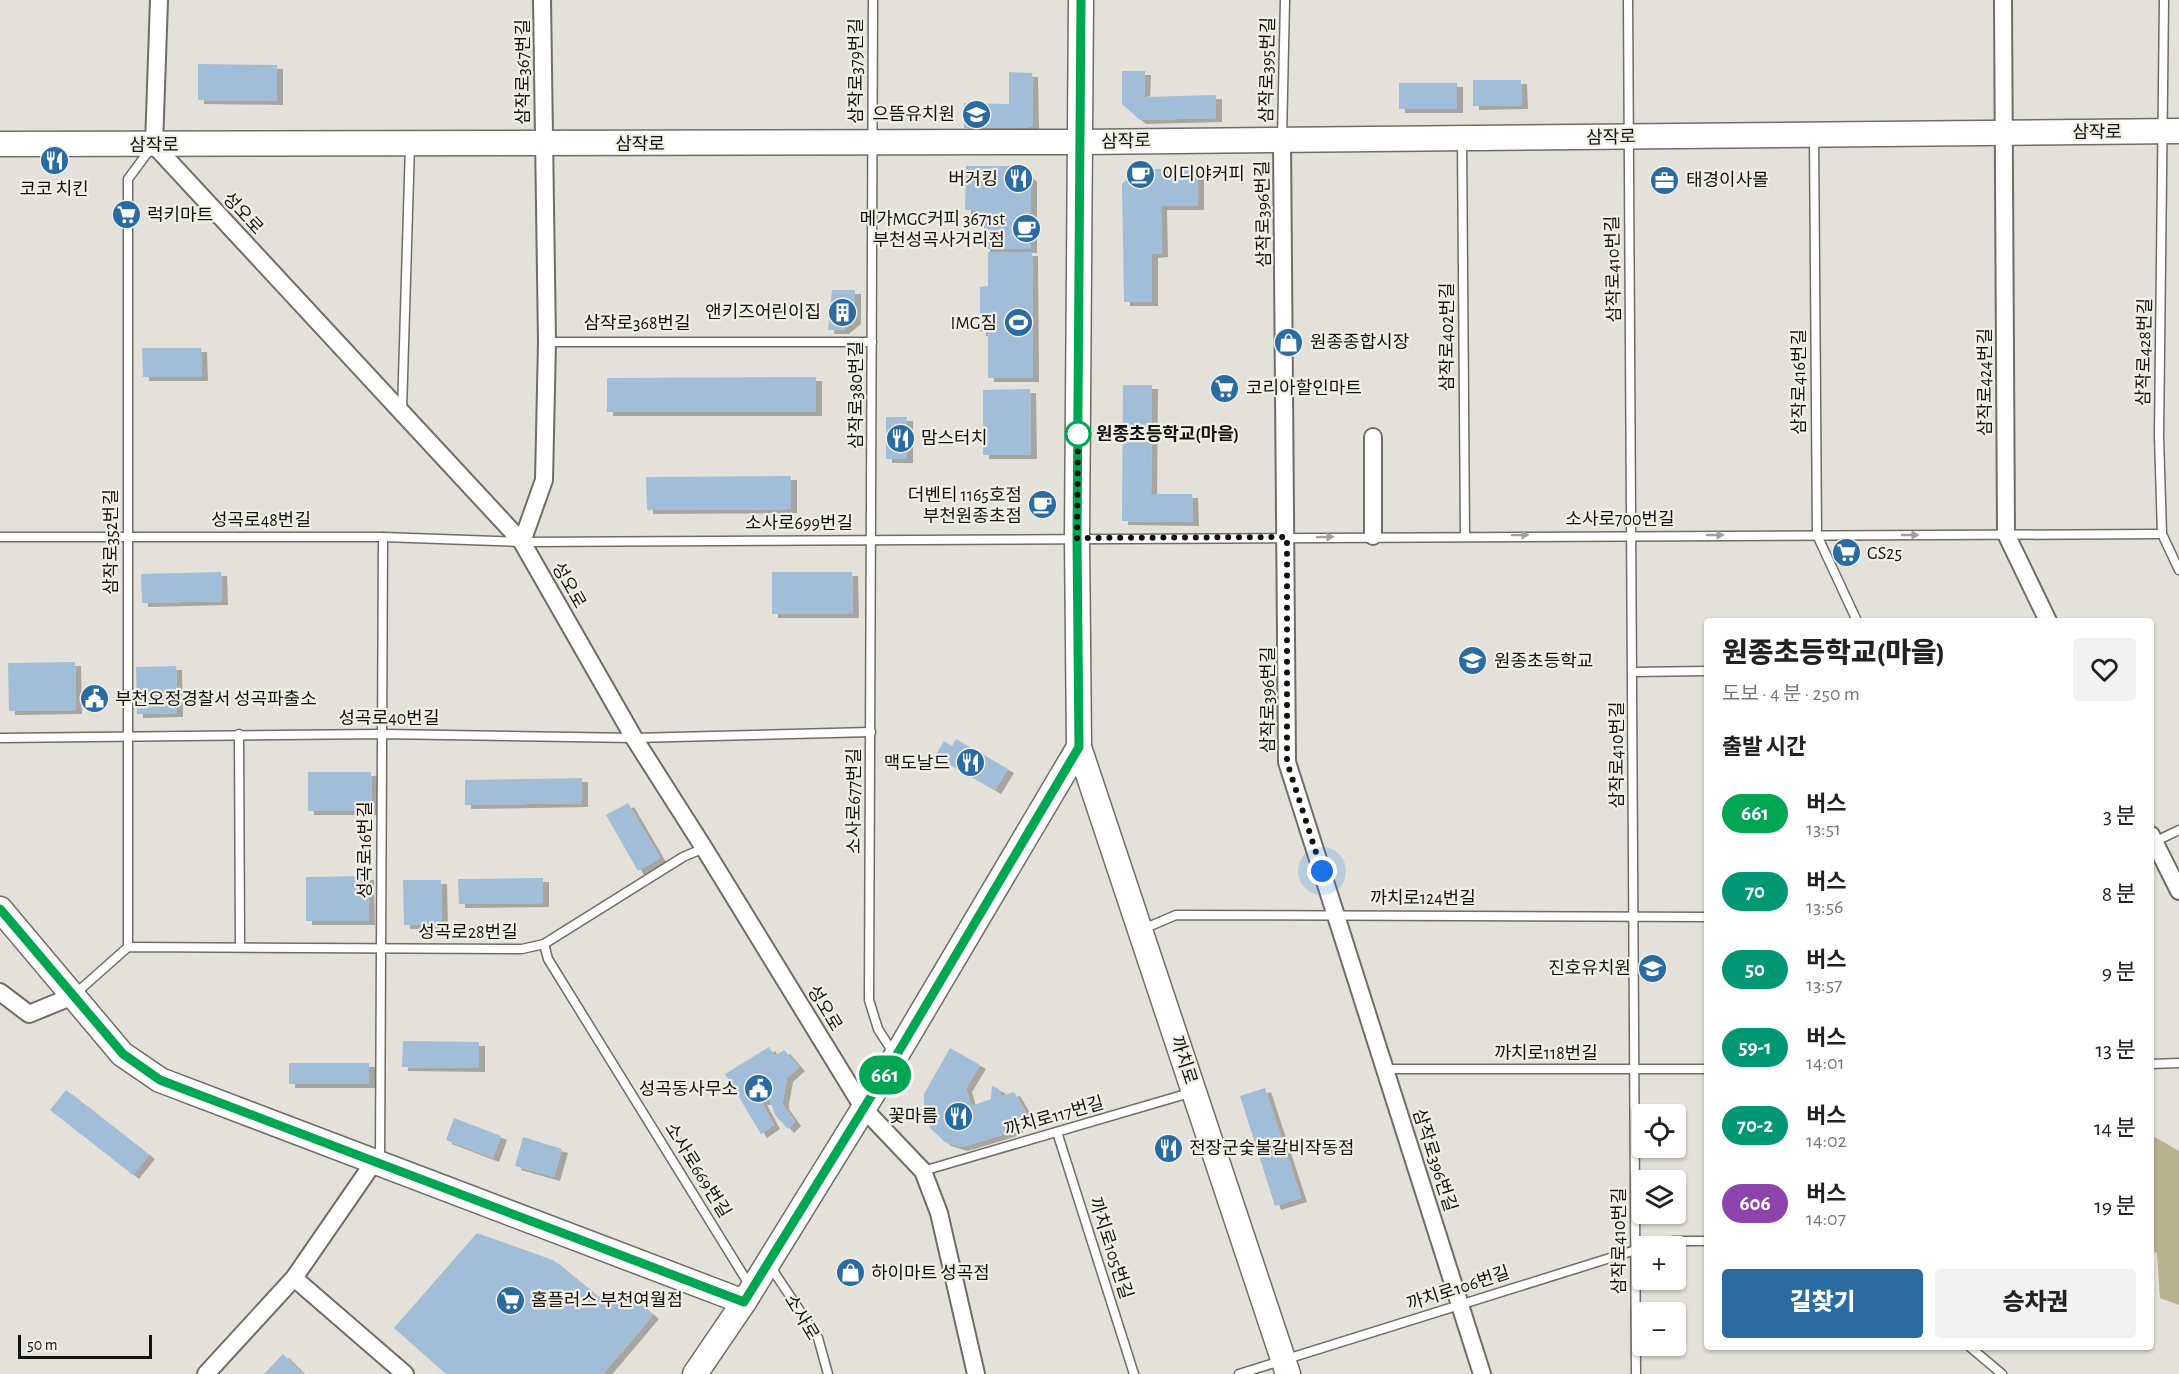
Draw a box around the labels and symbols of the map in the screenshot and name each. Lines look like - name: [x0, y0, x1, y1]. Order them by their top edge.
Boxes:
- street label: 삼작로395번길: [1256, 17, 1278, 123]
- street label: 삼작로379번길: [846, 18, 866, 124]
- street label: 삼작로367번길: [513, 19, 533, 125]
- school or university icon: 으뜸유치원: [960, 98, 992, 130]
- place label: 으뜸유치원: [872, 104, 955, 124]
- street label: 삼작로: [2072, 122, 2122, 142]
- street label: 삼작로: [1586, 127, 1636, 147]
- street label: 삼작로: [1101, 131, 1151, 151]
- street label: 삼작로: [615, 134, 665, 154]
- street label: 삼작로: [129, 135, 179, 155]
- restaurant icon: 코코 치킨: [38, 144, 70, 176]
- cafe icon: 이디야커피: [1125, 158, 1157, 190]
- street label: 삼작로396번길: [1252, 160, 1274, 268]
- restaurant icon: 버거킹: [1003, 163, 1035, 195]
- place label: 이디야커피: [1162, 164, 1245, 184]
- office icon: 태경이사몰: [1649, 164, 1681, 196]
- place label: 버거킹: [948, 169, 998, 189]
- place label: 태경이사몰: [1686, 170, 1769, 190]
- place label: 코코 치킨: [19, 179, 89, 199]
- street label: 성오로: [219, 189, 267, 238]
- supermarket icon: 럭키마트: [110, 199, 142, 231]
- place label: 럭키마트: [147, 205, 213, 225]
- place label: 메가MGC커피 3671st 부천성곡사거리점: [859, 209, 1005, 250]
- cafe icon: 메가MGC커피 3671st 부천성곡사거리점: [1010, 213, 1042, 245]
- street label: 삼작로410번길: [1602, 215, 1624, 323]
- street label: 삼작로402번길: [1437, 282, 1457, 392]
- building icon: 앤키즈어린이집: [826, 296, 858, 328]
- street label: 삼작로428번길: [2133, 298, 2155, 406]
- place label: 앤키즈어린이집: [705, 302, 821, 322]
- sports icon: IMG짐: [1002, 307, 1034, 339]
- street label: 삼작로368번길: [583, 313, 691, 333]
- place label: IMG짐: [951, 314, 997, 333]
- shop icon: 원종종합시장: [1273, 326, 1305, 358]
- street label: 삼작로424번길: [1975, 328, 1995, 436]
- street label: 삼작로416번길: [1789, 329, 1809, 435]
- place label: 원종종합시장: [1310, 332, 1409, 352]
- street label: 삼작로380번길: [846, 341, 866, 449]
- supermarket icon: 코리아할인마트: [1209, 372, 1241, 404]
- place label: 코리아할인마트: [1246, 378, 1362, 398]
- marker: 원종초등학교(마을): [1065, 421, 1091, 447]
- restaurant icon: 맘스터치: [884, 422, 916, 454]
- place label: 원종초등학교(마을): [1096, 424, 1239, 444]
- place label: 맘스터치: [921, 428, 987, 448]
- place label: 더벤티 1165호점 부천원종초점: [908, 485, 1022, 526]
- street label: 삼작로352번길: [101, 489, 121, 595]
- cafe icon: 더벤티 1165호점 부천원종초점: [1027, 489, 1059, 521]
- street label: 소사로700번길: [1565, 510, 1675, 529]
- street label: 성곡로48번길: [211, 511, 311, 530]
- street label: 소사로699번길: [745, 514, 853, 533]
- one-way arrow: [1705, 530, 1724, 540]
- one-way arrow: [1900, 530, 1919, 540]
- one-way arrow: [1510, 531, 1529, 540]
- one-way arrow: [1315, 532, 1334, 541]
- supermarket icon: GS25: [1830, 537, 1862, 569]
- place label: GS25: [1867, 545, 1902, 563]
- street label: 성오로: [548, 559, 589, 612]
- school or university icon: 원종초등학교: [1457, 645, 1489, 677]
- street label: 삼작로396번길: [1258, 646, 1278, 754]
- place label: 원종초등학교: [1494, 652, 1593, 671]
- public building icon: 부천오정경찰서 성곡파출소: [78, 683, 110, 715]
- place label: 부천오정경찰서 성곡파출소: [115, 689, 317, 709]
- street label: 삼작로410번길: [1607, 701, 1627, 809]
- street label: 성곡로40번길: [339, 709, 439, 728]
- restaurant icon: 맥도날드: [955, 747, 987, 779]
- street label: 소사로677번길: [845, 748, 864, 854]
- place label: 맥도날드: [884, 753, 950, 773]
- street label: 성곡로16번길: [356, 801, 375, 899]
- your location: [1307, 856, 1337, 886]
- street label: 까치로124번길: [1370, 888, 1476, 908]
- street label: 성곡로28번길: [418, 923, 518, 942]
- school or university icon: 진호유치원: [1636, 952, 1668, 984]
- place label: 진호유치원: [1548, 958, 1631, 978]
- street label: 성오로: [804, 982, 846, 1034]
- street label: 까치로: [1167, 1033, 1201, 1087]
- street label: 까치로118번길: [1494, 1043, 1598, 1063]
- line badge: 661: [850, 1056, 920, 1094]
- public building icon: 성곡동사무소: [743, 1073, 775, 1105]
- place label: 성곡동사무소: [639, 1080, 738, 1099]
- street label: 까치로117번길: [1002, 1092, 1106, 1140]
- restaurant icon: 꽃마름: [943, 1100, 975, 1132]
- street label: 삼작로396번길: [1409, 1106, 1461, 1214]
- place label: 꽃마름: [888, 1107, 938, 1126]
- street label: 소사로669번길: [661, 1119, 734, 1221]
- restaurant icon: 전장군숯불갈비작동점: [1152, 1132, 1184, 1164]
- place label: 전장군숯불갈비작동점: [1189, 1138, 1355, 1158]
- street label: 삼작로410번길: [1609, 1187, 1629, 1295]
- street label: 까치로105번길: [1085, 1194, 1137, 1302]
- shop icon: 하이마트 성곡점: [834, 1257, 866, 1289]
- street label: 까치로106번길: [1404, 1262, 1512, 1314]
- place label: 하이마트 성곡점: [871, 1263, 990, 1283]
- supermarket icon: 홈플러스 부천여월점: [494, 1284, 526, 1316]
- place label: 홈플러스 부천여월점: [531, 1290, 683, 1310]
- street label: 소사로: [781, 1291, 823, 1343]
- scale bar: [18, 1332, 152, 1360]

